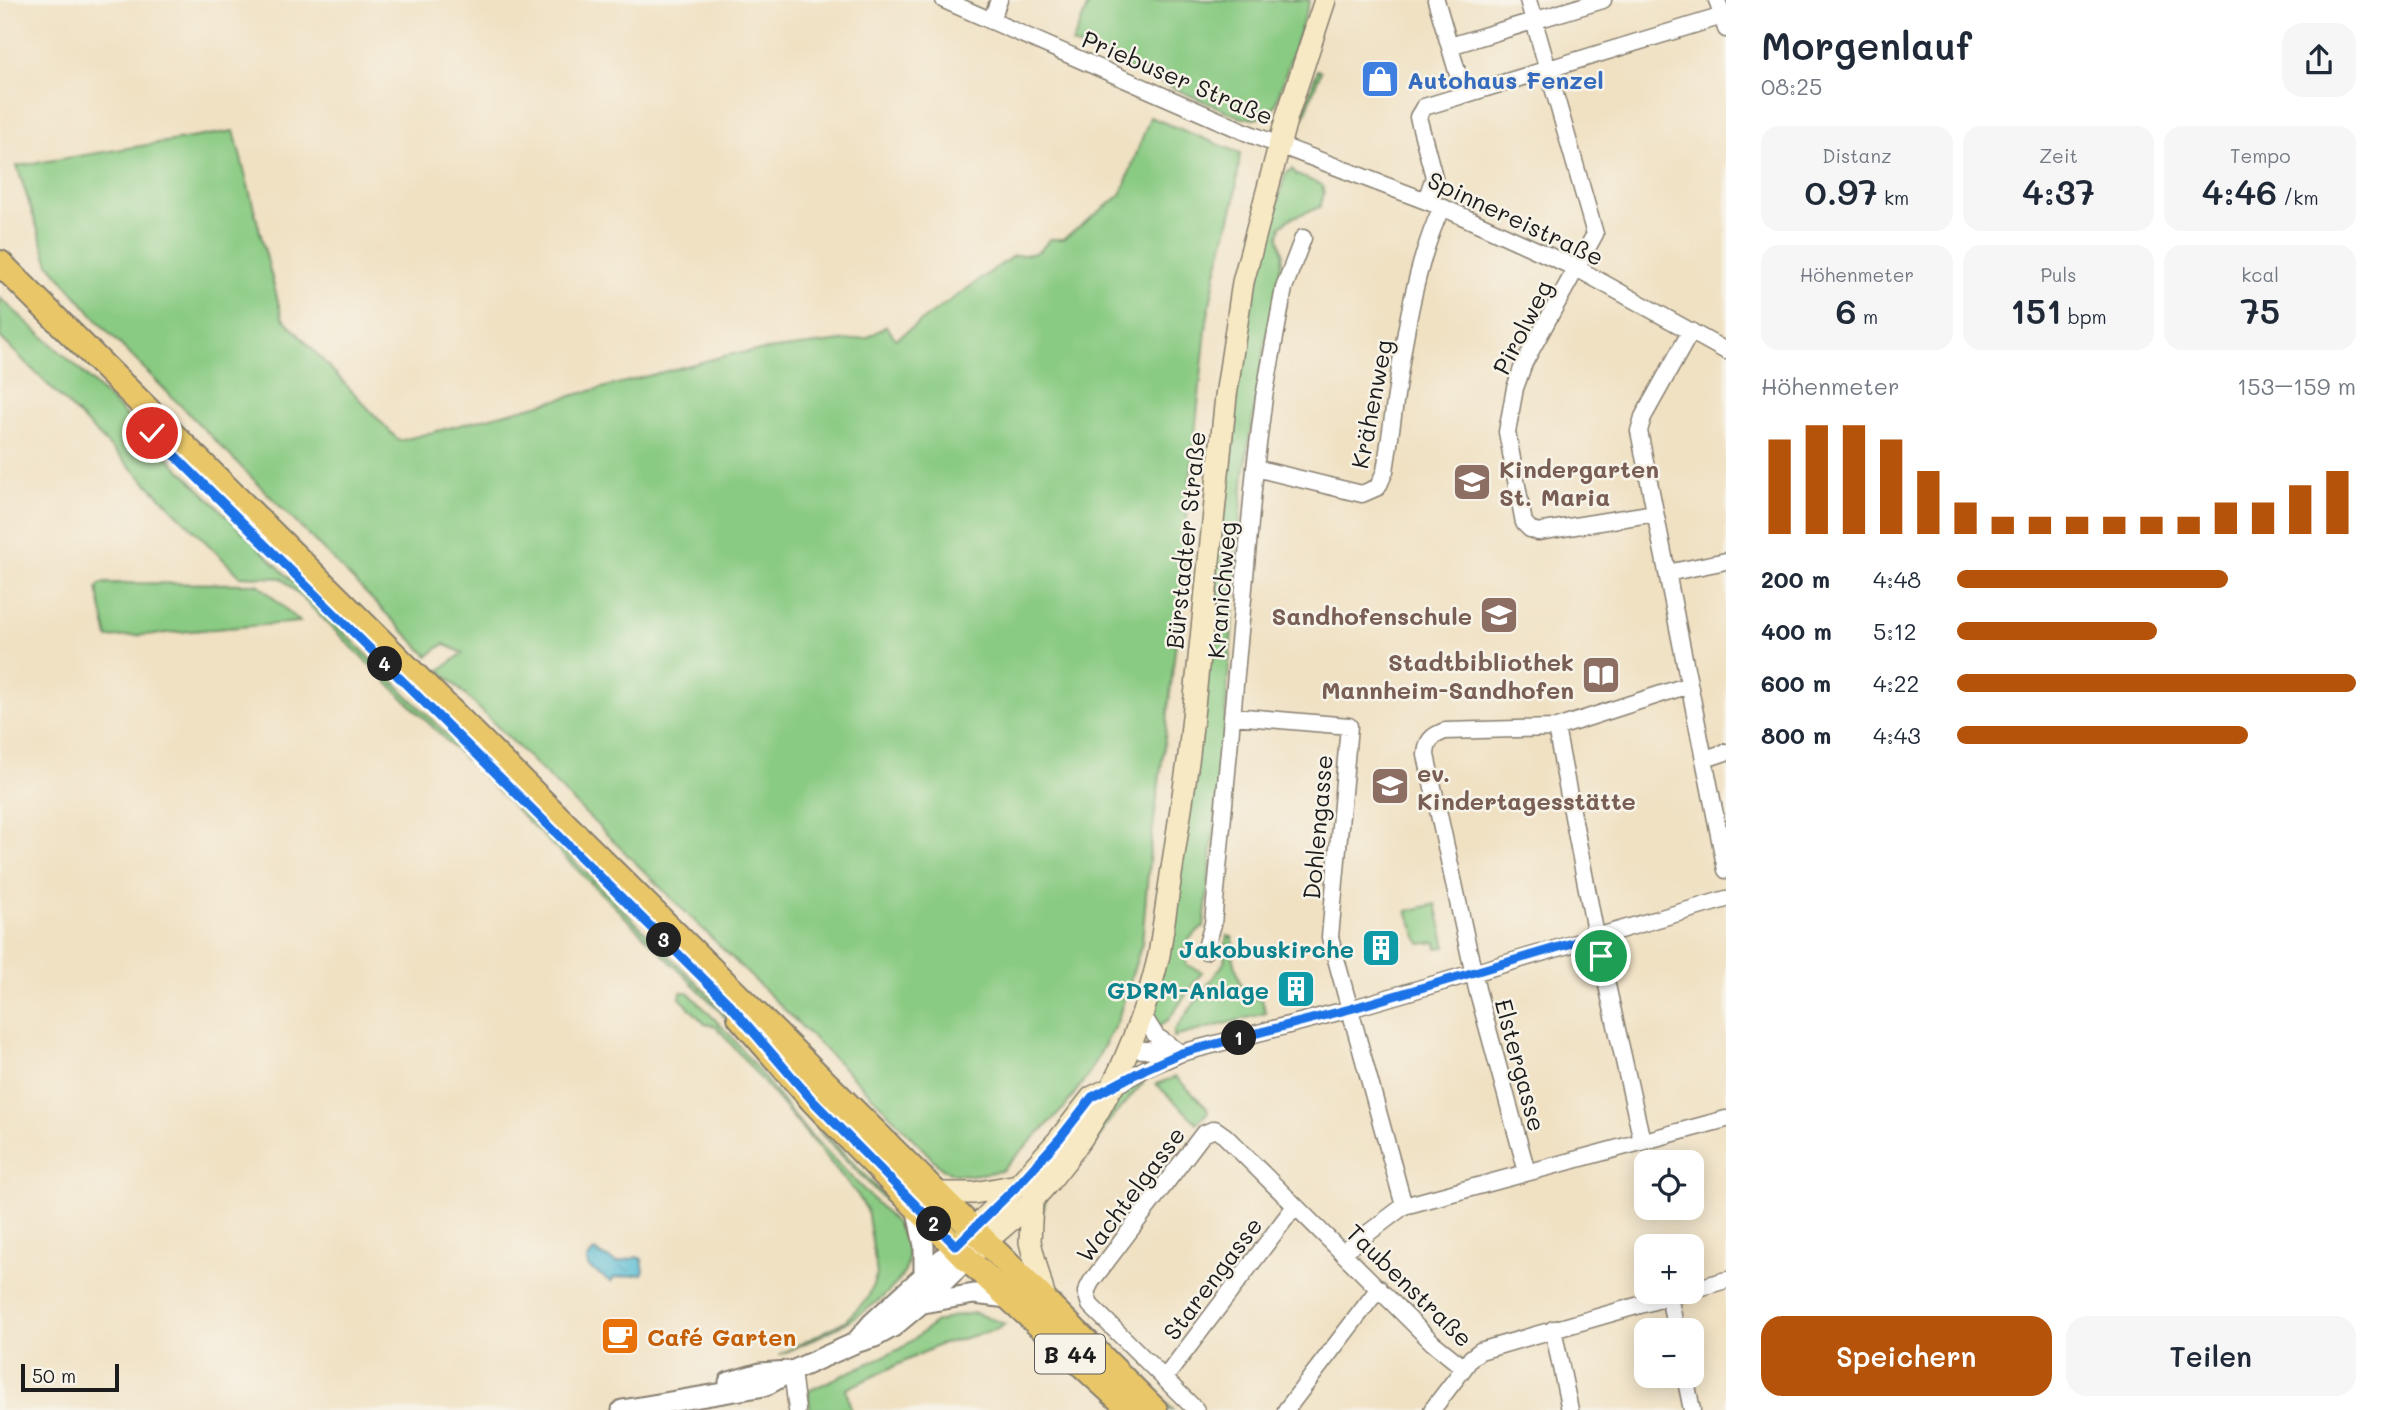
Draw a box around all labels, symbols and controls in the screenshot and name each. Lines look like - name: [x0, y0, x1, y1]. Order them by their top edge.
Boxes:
- text: Morgenlauf: [1761, 20, 1972, 70]
- street label: Priebuser Straße: [1078, 23, 1278, 131]
- button: share: [2282, 23, 2356, 97]
- shop icon: Autohaus Fenzel: [1359, 58, 1401, 100]
- place label: Autohaus Fenzel: [1407, 64, 1604, 95]
- text: 08:25: [1761, 71, 1822, 101]
- text: Distanz: [1822, 143, 1892, 168]
- text: Zeit: [2039, 143, 2078, 168]
- text: Tempo: [2230, 143, 2290, 168]
- street label: Spinnereistraße: [1423, 164, 1609, 272]
- text: 0.97: [1805, 168, 1878, 214]
- text: 4:37: [2022, 168, 2095, 214]
- text: 4:46: [2202, 168, 2277, 214]
- text: km: [1878, 185, 1909, 210]
- text: /km: [2277, 185, 2319, 210]
- text: Höhenmeter: [1800, 262, 1914, 287]
- text: Puls: [2040, 262, 2077, 287]
- text: kcal: [2241, 262, 2279, 287]
- street label: Pirolweg: [1485, 275, 1559, 379]
- text: 6: [1836, 287, 1857, 333]
- text: 151: [2010, 287, 2062, 333]
- text: 75: [2240, 287, 2280, 333]
- text: m: [1857, 304, 1878, 329]
- text: bpm: [2062, 304, 2107, 329]
- street label: Krähenweg: [1343, 337, 1399, 471]
- text: Höhenmeter: [1761, 371, 1899, 401]
- text: 153–159 m: [2237, 371, 2356, 401]
- pin: [122, 403, 182, 463]
- icon: check: [133, 414, 171, 452]
- street label: Bürstadter Straße: [1158, 430, 1212, 650]
- place label: Kindergarten St. Maria: [1499, 453, 1659, 512]
- school or university icon: Kindergarten St. Maria: [1451, 461, 1493, 503]
- street label: Kranichweg: [1200, 520, 1242, 660]
- text: 200 m: [1761, 564, 1830, 594]
- text: 4:48: [1873, 564, 1921, 594]
- school or university icon: Sandhofenschule: [1478, 594, 1520, 636]
- place label: Sandhofenschule: [1271, 600, 1472, 631]
- text: 400 m: [1761, 616, 1832, 646]
- text: 5:12: [1873, 616, 1917, 646]
- pin: 4: [368, 646, 402, 682]
- place label: Stadtbibliothek Mannheim-Sandhofen: [1321, 646, 1574, 705]
- text: 4: [378, 651, 391, 676]
- library icon: Stadtbibliothek Mannheim-Sandhofen: [1580, 654, 1622, 696]
- text: 600 m: [1761, 668, 1831, 698]
- text: 4:22: [1873, 668, 1919, 698]
- text: 800 m: [1761, 720, 1831, 750]
- text: 4:43: [1873, 720, 1921, 750]
- street label: Dohlengasse: [1295, 753, 1339, 901]
- place label: ev. Kindertagesstätte: [1417, 757, 1636, 816]
- school or university icon: ev. Kindertagesstätte: [1369, 765, 1411, 807]
- pin: 3: [646, 922, 682, 958]
- pin: [1571, 926, 1631, 986]
- text: 3: [658, 927, 669, 952]
- building icon: Jakobuskirche: [1360, 927, 1402, 969]
- place label: Jakobuskirche: [1179, 933, 1354, 964]
- icon: arrive: [1582, 937, 1620, 975]
- building icon: GDRM-Anlage: [1275, 968, 1317, 1010]
- place label: GDRM-Anlage: [1107, 974, 1269, 1005]
- street label: Elstergasse: [1488, 995, 1554, 1135]
- pin: 1: [1222, 1020, 1256, 1056]
- text: 1: [1234, 1025, 1243, 1050]
- street label: Wachtelgasse: [1069, 1120, 1191, 1268]
- map controls: [1634, 1150, 1704, 1388]
- button: locate: [1634, 1150, 1704, 1220]
- pin: 2: [916, 1206, 951, 1242]
- street label: Starengasse: [1156, 1210, 1268, 1346]
- text: 2: [928, 1211, 939, 1236]
- street label: Taubenstraße: [1340, 1217, 1480, 1353]
- button: +: [1634, 1234, 1704, 1304]
- cafe icon: Café Garten: [599, 1315, 641, 1357]
- button: Speichern: [1761, 1316, 2052, 1396]
- button: Teilen: [2066, 1316, 2356, 1396]
- button: −: [1634, 1318, 1704, 1388]
- place label: Café Garten: [647, 1321, 796, 1352]
- road number: B 44: [1035, 1334, 1105, 1373]
- scale bar: [21, 1361, 119, 1393]
- text: 50 m: [32, 1363, 76, 1388]

